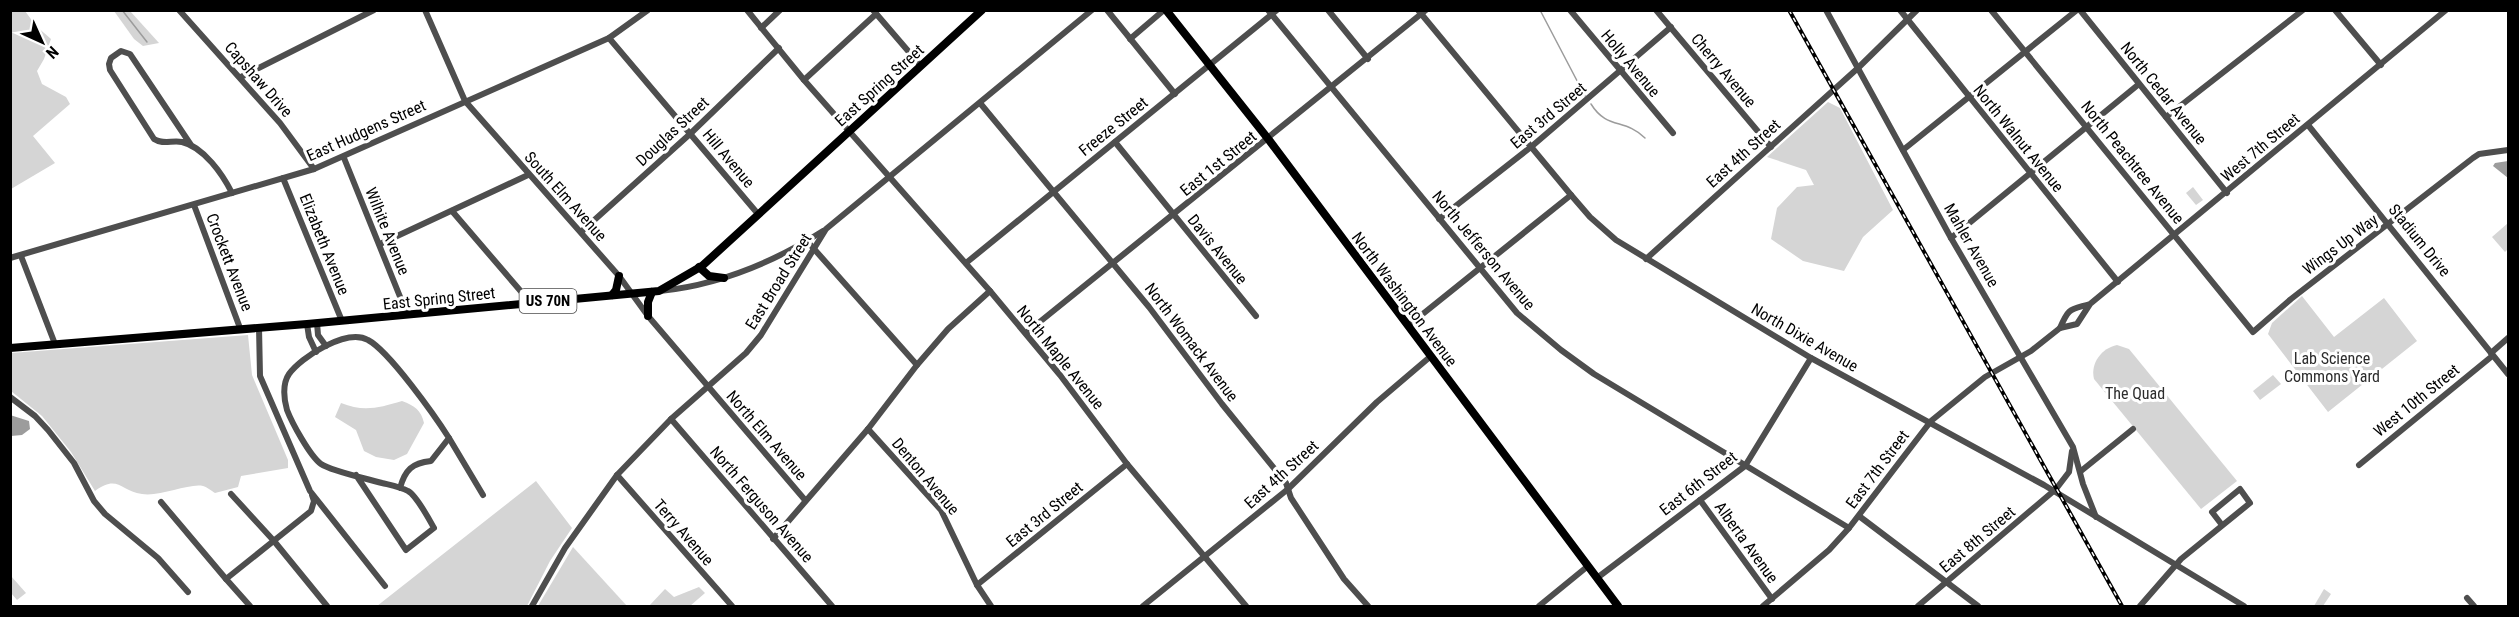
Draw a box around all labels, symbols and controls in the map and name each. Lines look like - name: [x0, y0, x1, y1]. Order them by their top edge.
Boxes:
- north arrow: [12, 12, 72, 72]
- street label: Holly Avenue: [1597, 26, 1664, 101]
- street label: Cherry Avenue: [1687, 30, 1760, 111]
- street label: Capshaw Drive: [221, 38, 296, 121]
- street label: North Cedar Avenue: [2117, 38, 2211, 148]
- street label: East Spring Street: [831, 40, 928, 130]
- text: N: [42, 42, 62, 62]
- street label: East 3rd Street: [1507, 78, 1590, 153]
- street label: North Walnut Avenue: [1970, 81, 2068, 196]
- street label: Douglas Street: [632, 93, 713, 170]
- street label: Freeze Street: [1075, 93, 1152, 160]
- street label: East Hudgens Street: [304, 96, 429, 165]
- street label: North Peachtree Avenue: [2077, 97, 2188, 228]
- street label: West 7th Street: [2217, 109, 2304, 186]
- street label: East 4th Street: [1702, 115, 1784, 191]
- street label: Hill Avenue: [699, 125, 759, 191]
- street label: East 1st Street: [1176, 127, 1260, 200]
- street label: South Elm Avenue: [521, 148, 611, 245]
- street label: Wilhite Avenue: [361, 185, 414, 278]
- street label: North Jefferson Avenue: [1428, 187, 1539, 314]
- street label: Elizabeth Avenue: [296, 191, 353, 298]
- street label: Mahler Avenue: [1940, 200, 2003, 290]
- street label: Stadium Drive: [2385, 200, 2455, 280]
- street label: Wings Up Way: [2299, 210, 2382, 279]
- street label: Crockett Avenue: [202, 211, 257, 314]
- street label: Davis Avenue: [1184, 211, 1251, 288]
- street label: North Washington Avenue: [1348, 228, 1461, 370]
- street label: East Broad Street: [741, 230, 816, 333]
- street label: North Womack Avenue: [1141, 279, 1242, 405]
- street label: East Spring Street: [382, 283, 496, 314]
- road number: US 70N: [520, 289, 576, 313]
- street label: North Dixie Avenue: [1748, 299, 1861, 376]
- street label: North Maple Avenue: [1013, 302, 1108, 413]
- park label: Lab Science Commons Yard: [2284, 349, 2380, 386]
- street label: West 10th Street: [2370, 360, 2463, 441]
- park label: The Quad: [2105, 384, 2165, 403]
- street label: North Elm Avenue: [722, 387, 811, 484]
- street label: East 7th Street: [1842, 426, 1913, 512]
- street label: Denton Avenue: [888, 434, 963, 519]
- street label: East 4th Street: [1240, 436, 1322, 512]
- street label: North Ferguson Avenue: [706, 442, 817, 566]
- street label: East 6th Street: [1656, 447, 1741, 519]
- street label: East 3rd Street: [1002, 478, 1087, 551]
- street label: Terry Avenue: [650, 495, 717, 569]
- street label: Alberta Avenue: [1711, 498, 1782, 587]
- street label: East 8th Street: [1936, 502, 2019, 576]

